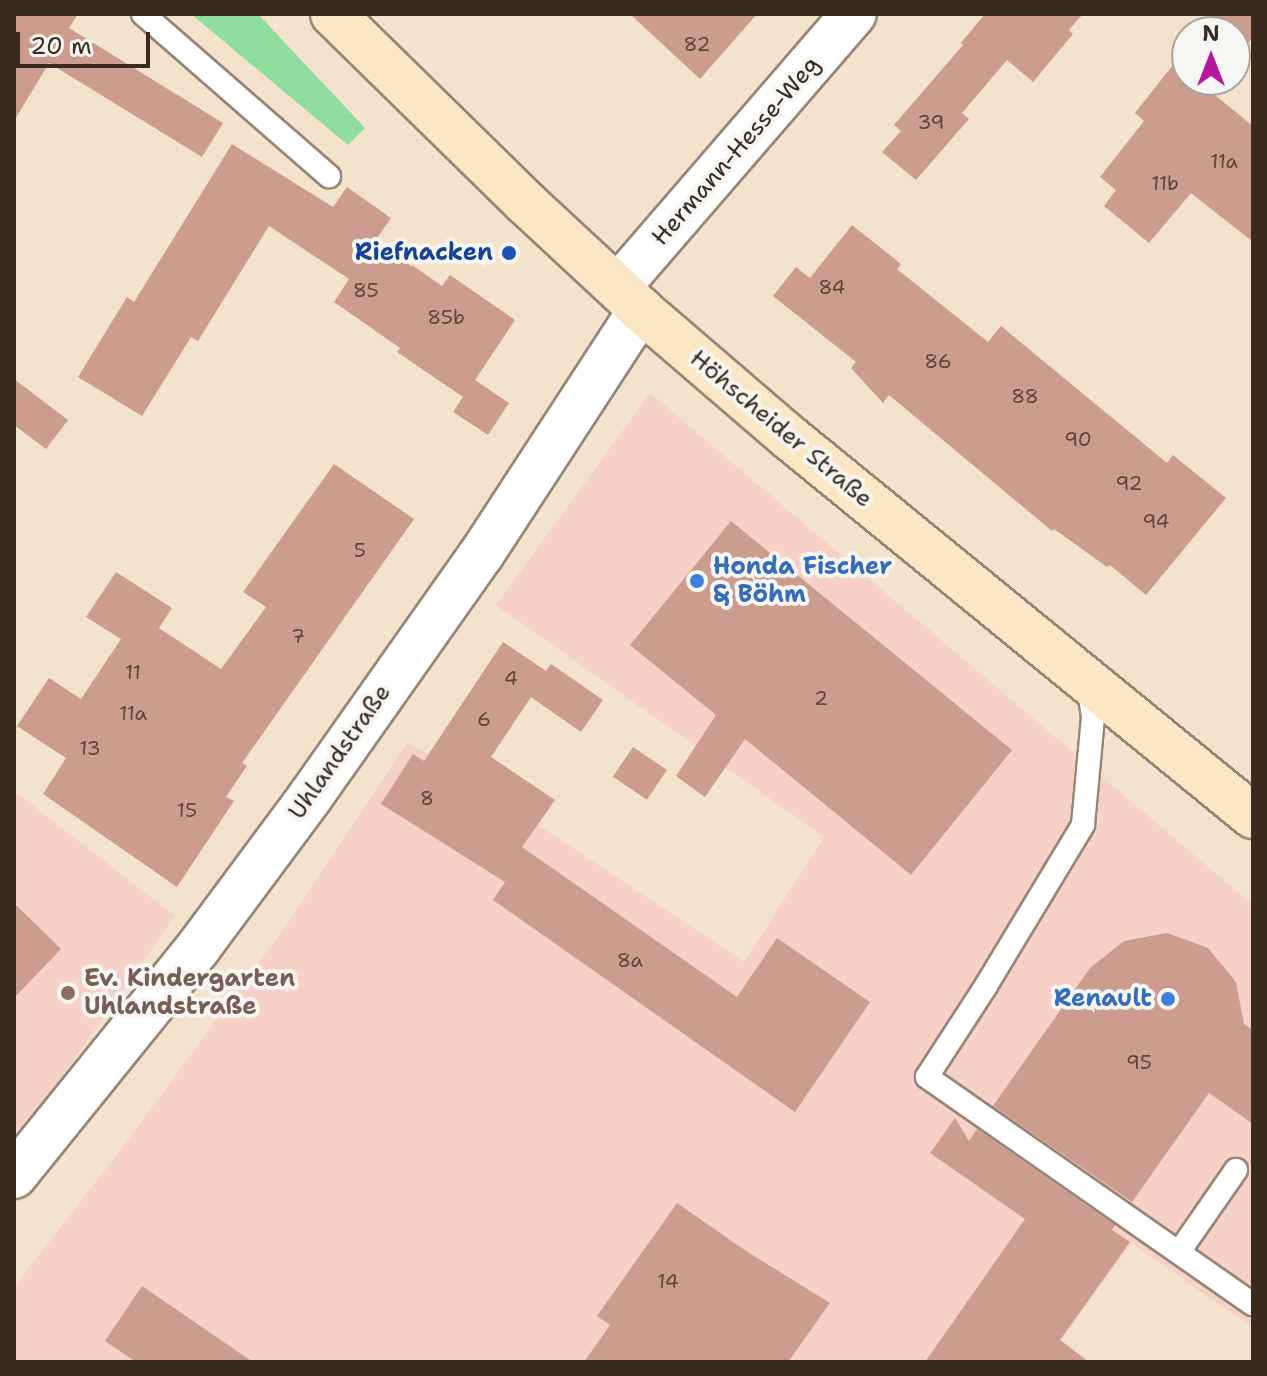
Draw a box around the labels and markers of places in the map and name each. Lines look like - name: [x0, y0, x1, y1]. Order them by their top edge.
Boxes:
- place label: Riefnacken: [355, 239, 493, 267]
- marker: Riefnacken: [500, 244, 518, 262]
- place label: Honda Fischer & Böhm: [713, 553, 892, 609]
- marker: Honda Fischer & Böhm: [688, 572, 706, 590]
- place label: Ev. Kindergarten Uhlandstraße: [84, 965, 295, 1021]
- marker: Ev. Kindergarten Uhlandstraße: [59, 984, 77, 1002]
- place label: Renault: [1054, 985, 1152, 1013]
- marker: Renault: [1159, 990, 1177, 1008]

